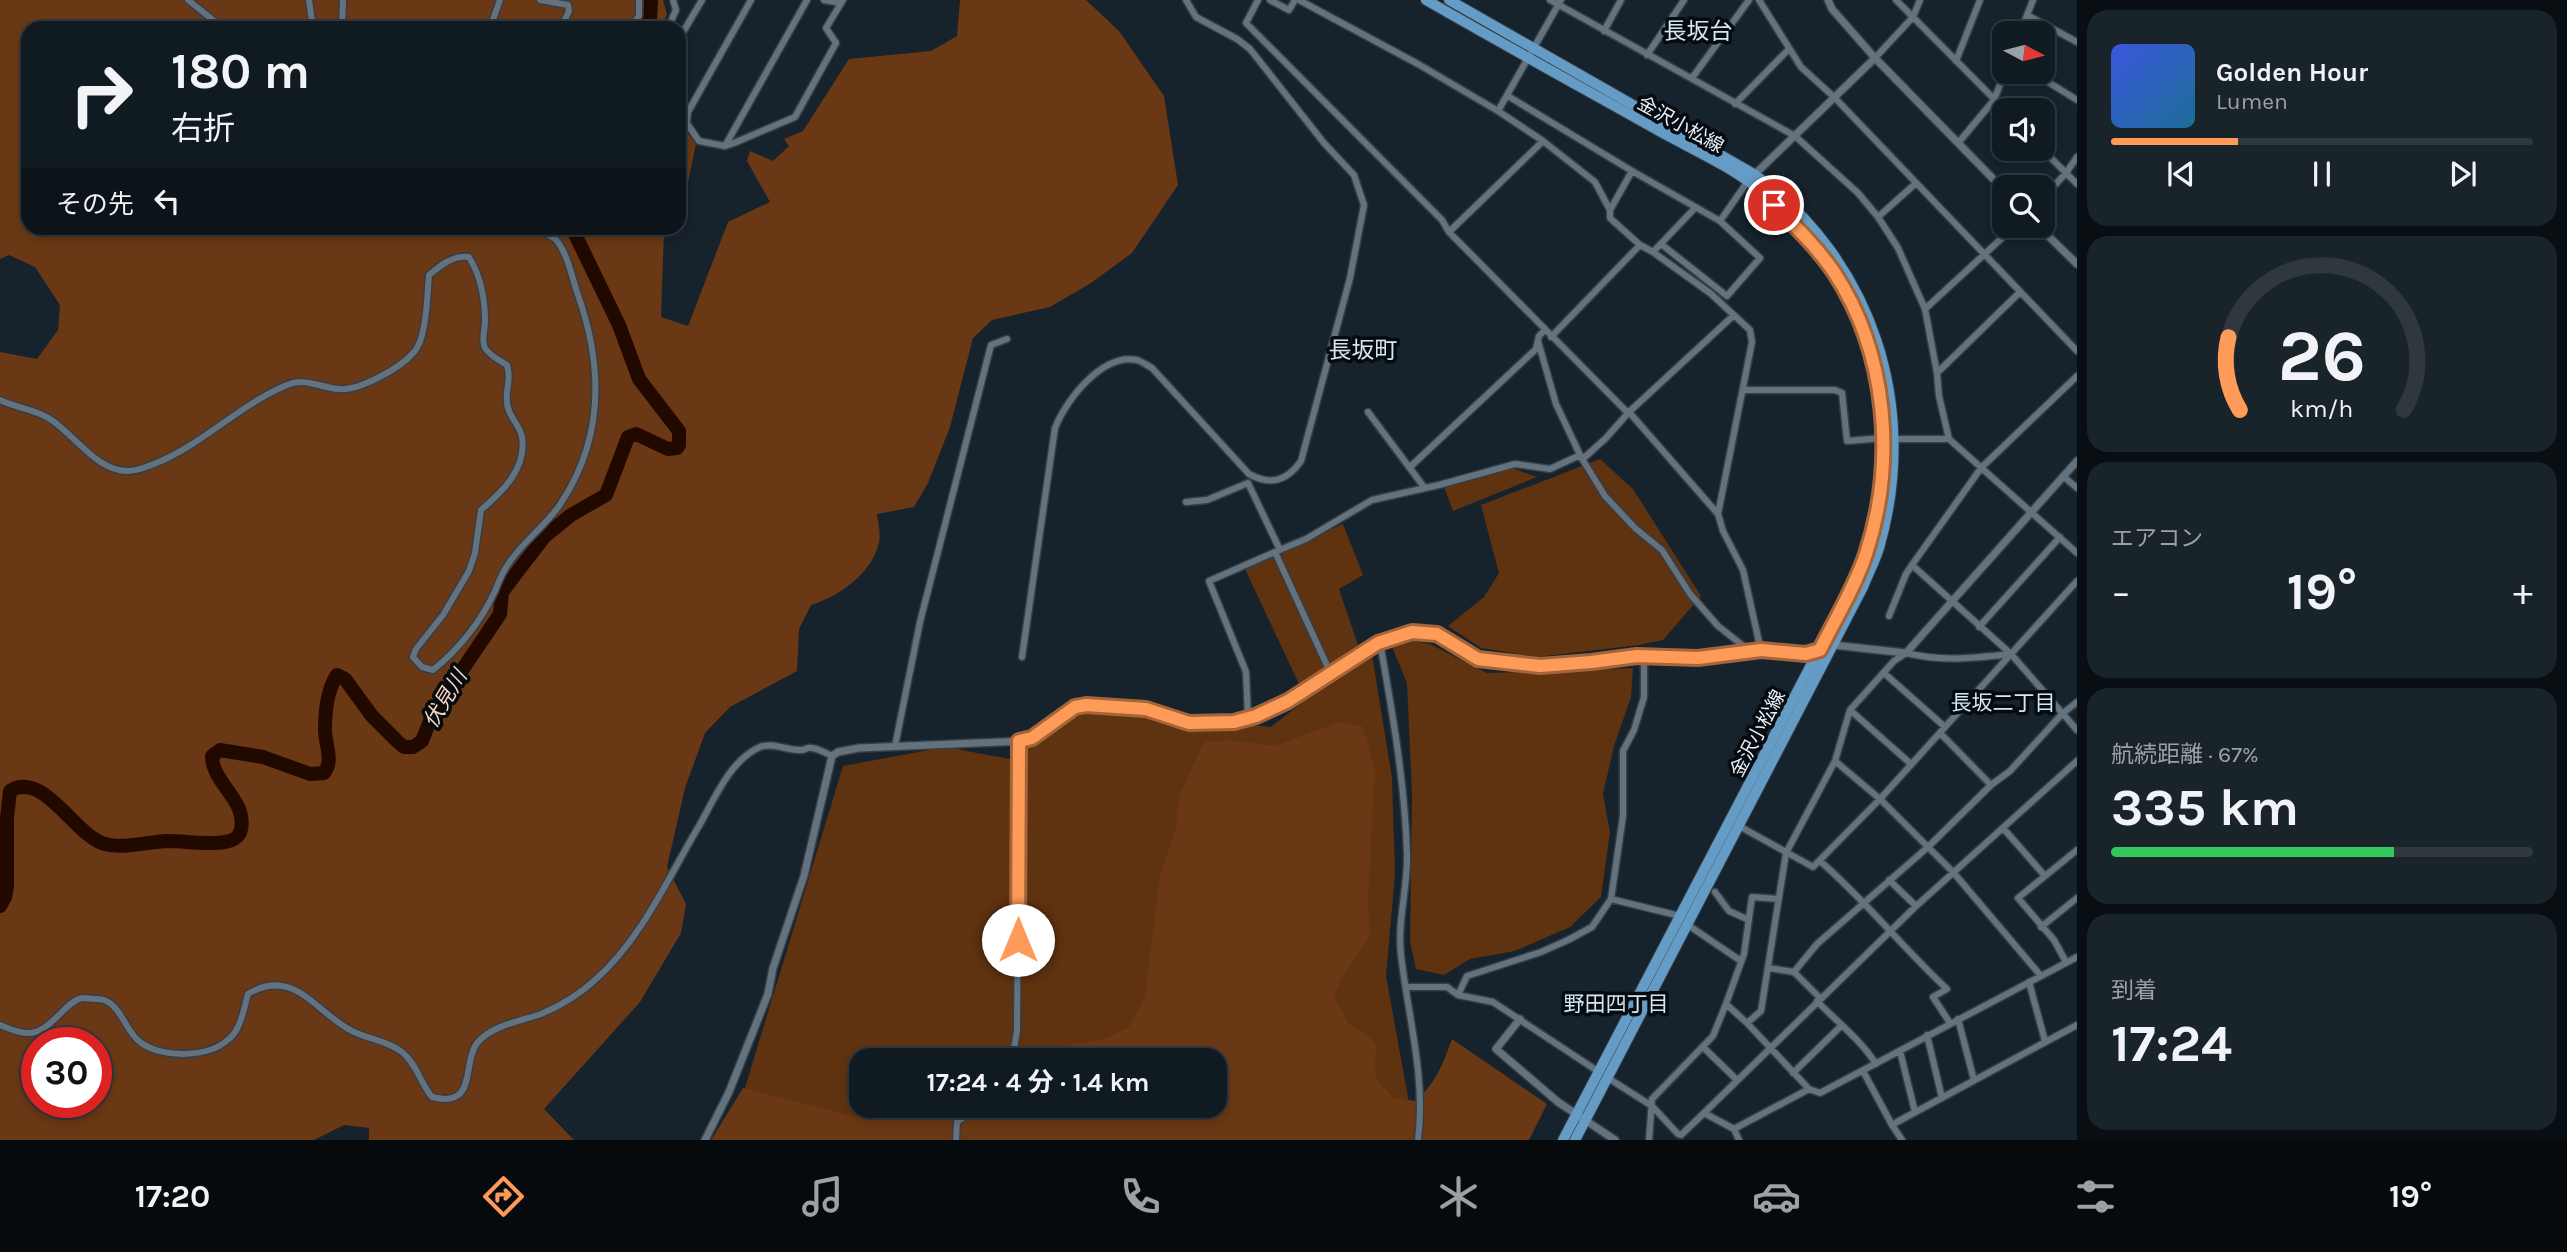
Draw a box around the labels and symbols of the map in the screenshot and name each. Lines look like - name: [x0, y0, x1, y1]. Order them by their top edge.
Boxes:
- district label: 長坂台: [1664, 18, 1733, 45]
- north arrow: [1992, 21, 2054, 84]
- street label: 金沢小松線: [1634, 92, 1727, 158]
- pin: [1744, 175, 1804, 235]
- district label: 長坂町: [1329, 337, 1398, 364]
- water label: 伏見川: [418, 664, 473, 732]
- street label: 金沢小松線: [1726, 686, 1790, 781]
- district label: 長坂二丁目: [1951, 691, 2056, 715]
- position arrow: [981, 903, 1055, 977]
- district label: 野田四丁目: [1564, 992, 1669, 1016]
- speed limit sign: 30: [21, 1027, 112, 1118]

